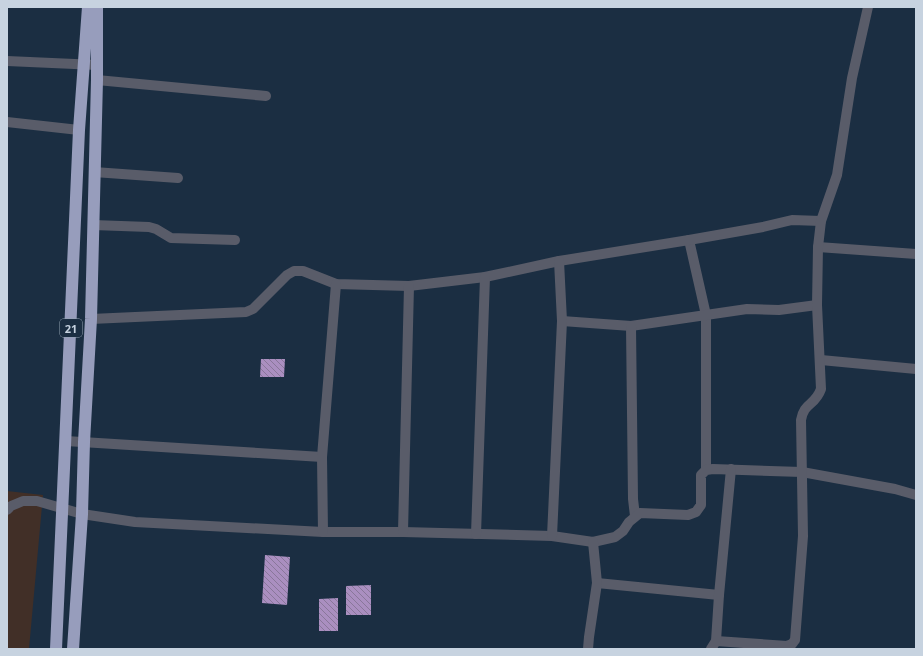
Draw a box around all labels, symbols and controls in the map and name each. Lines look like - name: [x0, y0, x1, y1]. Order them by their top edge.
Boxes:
- road number: 21: [60, 319, 82, 337]

